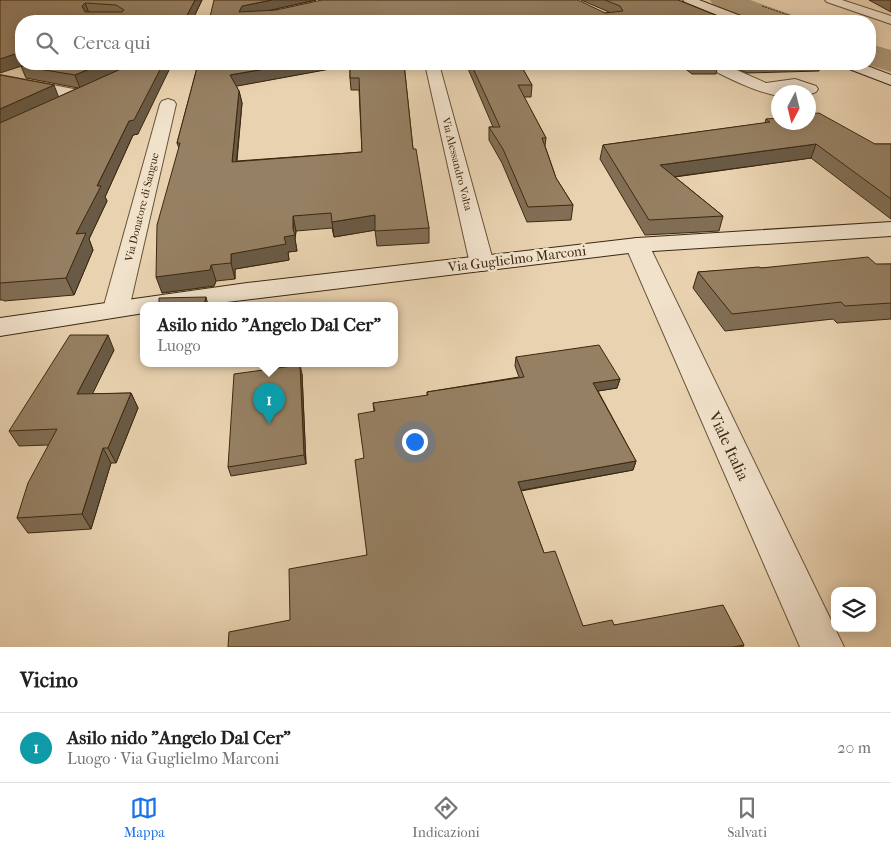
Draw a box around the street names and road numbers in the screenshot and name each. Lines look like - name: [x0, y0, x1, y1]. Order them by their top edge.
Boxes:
- street label: Via Alessandro Volta: [439, 115, 475, 213]
- street label: Via Donatore di Sangue: [122, 151, 162, 264]
- street label: Via Guglielmo Marconi: [446, 242, 587, 276]
- street label: Viale Italia: [704, 408, 753, 484]

